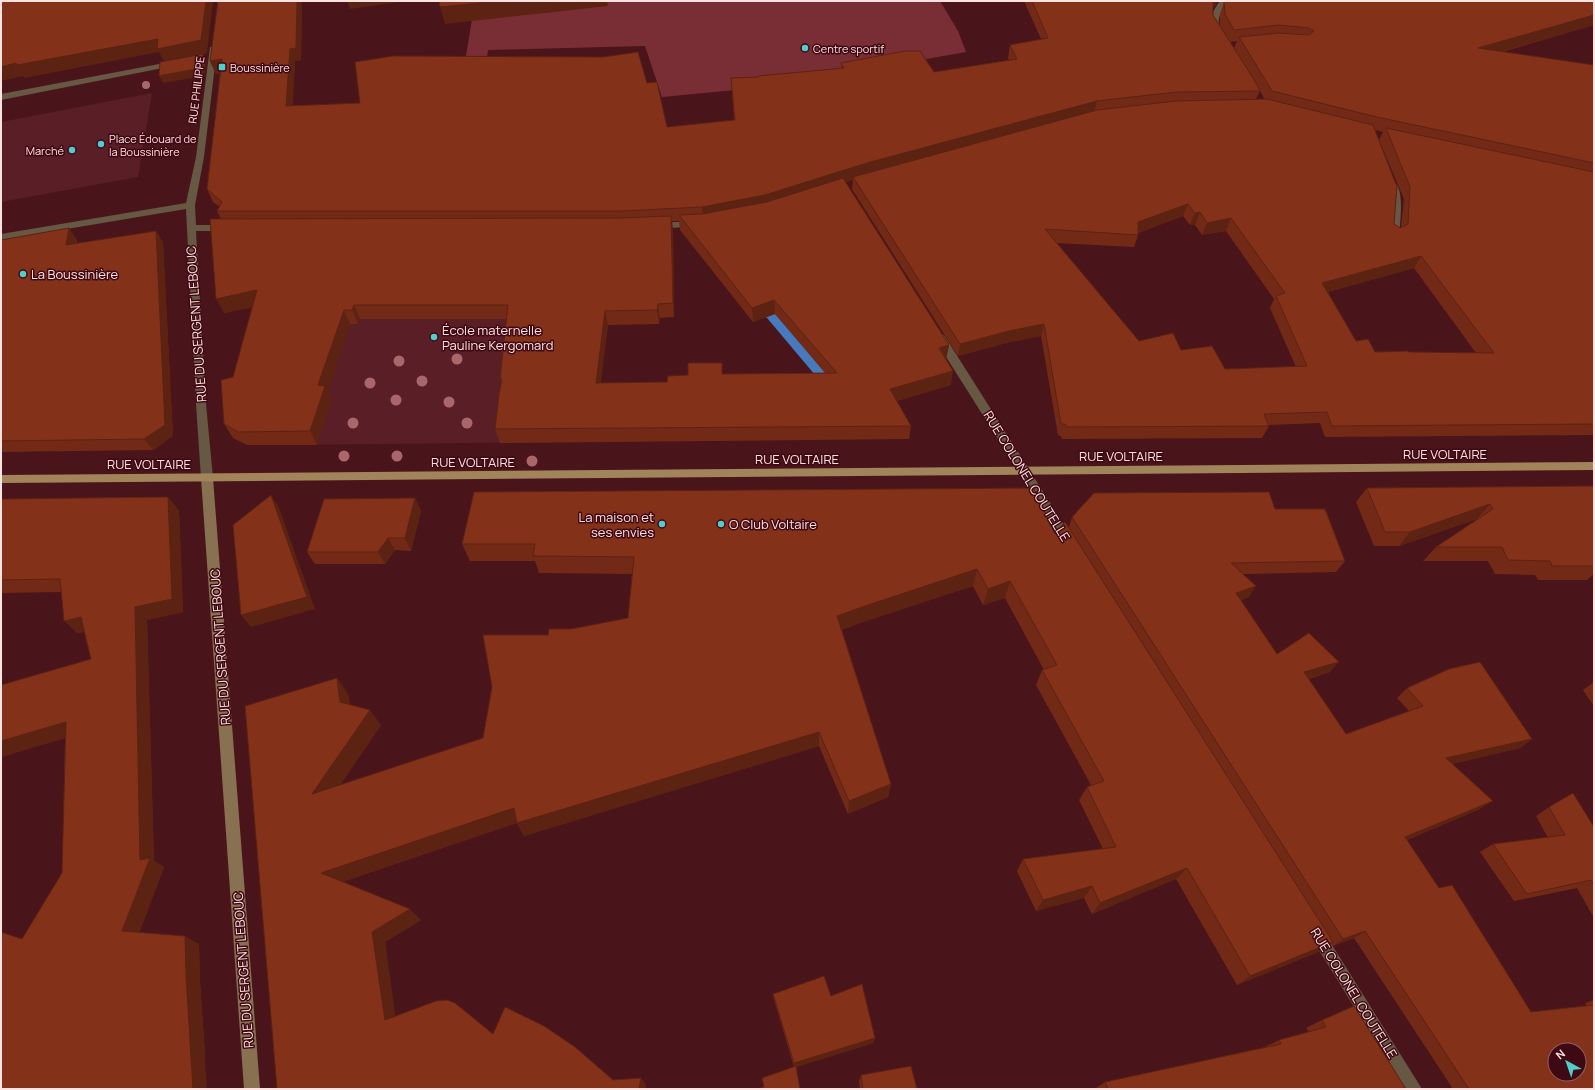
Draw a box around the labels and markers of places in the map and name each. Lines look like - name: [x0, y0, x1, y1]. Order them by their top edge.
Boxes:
- place label: Centre sportif: [813, 41, 884, 56]
- marker: Centre sportif: [800, 43, 810, 53]
- place label: Boussinière: [230, 60, 290, 75]
- marker: Boussinière: [217, 62, 227, 72]
- place label: Place Édouard de la Boussinière: [109, 131, 197, 159]
- marker: Place Édouard de la Boussinière: [96, 139, 106, 149]
- place label: Marché: [26, 143, 65, 158]
- marker: Marché: [67, 145, 77, 155]
- place label: La Boussinière: [31, 265, 118, 283]
- marker: La Boussinière: [18, 269, 28, 279]
- place label: École maternelle Pauline Kergomard: [442, 321, 554, 354]
- marker: École maternelle Pauline Kergomard: [429, 332, 439, 342]
- place label: La maison et ses envies: [579, 508, 654, 541]
- place label: O Club Voltaire: [729, 515, 817, 533]
- marker: La maison et ses envies: [657, 519, 667, 529]
- marker: O Club Voltaire: [716, 519, 726, 529]

